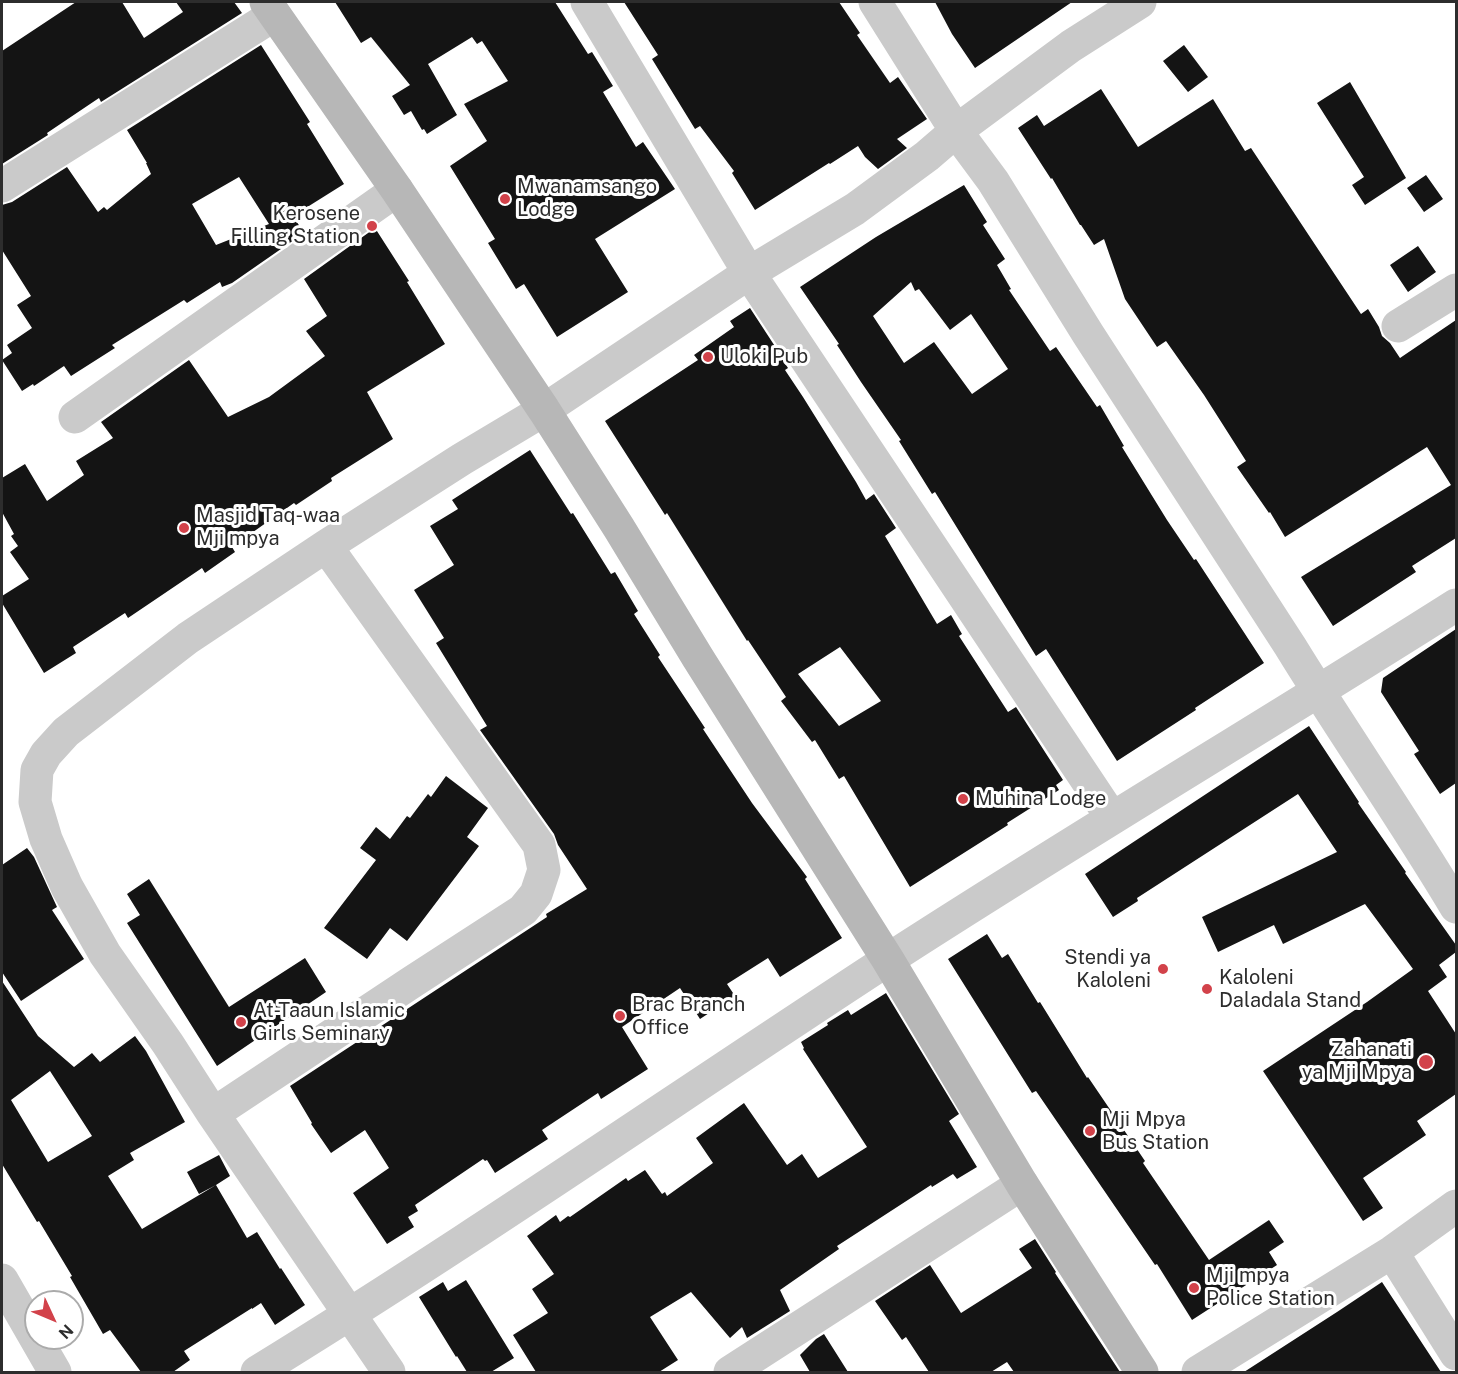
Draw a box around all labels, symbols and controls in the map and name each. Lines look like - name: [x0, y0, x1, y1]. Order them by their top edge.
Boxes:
- place label: Mwanamsango Lodge: [517, 175, 657, 222]
- marker: Mwanamsango Lodge: [498, 192, 512, 206]
- place label: Kerosene Filling Station: [230, 202, 360, 249]
- marker: Kerosene Filling Station: [365, 219, 379, 233]
- place label: Uloki Pub: [720, 345, 808, 369]
- marker: Uloki Pub: [701, 350, 715, 364]
- place label: Masjid Taq-waa Mji mpya: [196, 504, 340, 551]
- marker: Masjid Taq-waa Mji mpya: [177, 521, 191, 535]
- place label: Muhina Lodge: [975, 787, 1106, 811]
- marker: Muhina Lodge: [956, 792, 970, 806]
- place label: Stendi ya Kaloleni: [1064, 946, 1151, 993]
- marker: Stendi ya Kaloleni: [1156, 962, 1170, 976]
- place label: Kaloleni Daladala Stand: [1219, 966, 1361, 1013]
- marker: Kaloleni Daladala Stand: [1200, 982, 1214, 996]
- place label: Brac Branch Office: [632, 993, 745, 1040]
- place label: At-Taaun Islamic Girls Seminary: [253, 999, 405, 1046]
- marker: Brac Branch Office: [613, 1009, 627, 1023]
- marker: At-Taaun Islamic Girls Seminary: [234, 1015, 248, 1029]
- place label: Zahanati ya Mji Mpya: [1302, 1038, 1412, 1085]
- marker: Zahanati ya Mji Mpya: [1417, 1053, 1435, 1071]
- place label: Mji Mpya Bus Station: [1102, 1108, 1209, 1155]
- marker: Mji Mpya Bus Station: [1083, 1124, 1097, 1138]
- place label: Mji mpya Police Station: [1206, 1264, 1335, 1311]
- marker: Mji mpya Police Station: [1187, 1281, 1201, 1295]
- north arrow: [24, 1290, 84, 1350]
- text: N: [55, 1320, 77, 1343]

